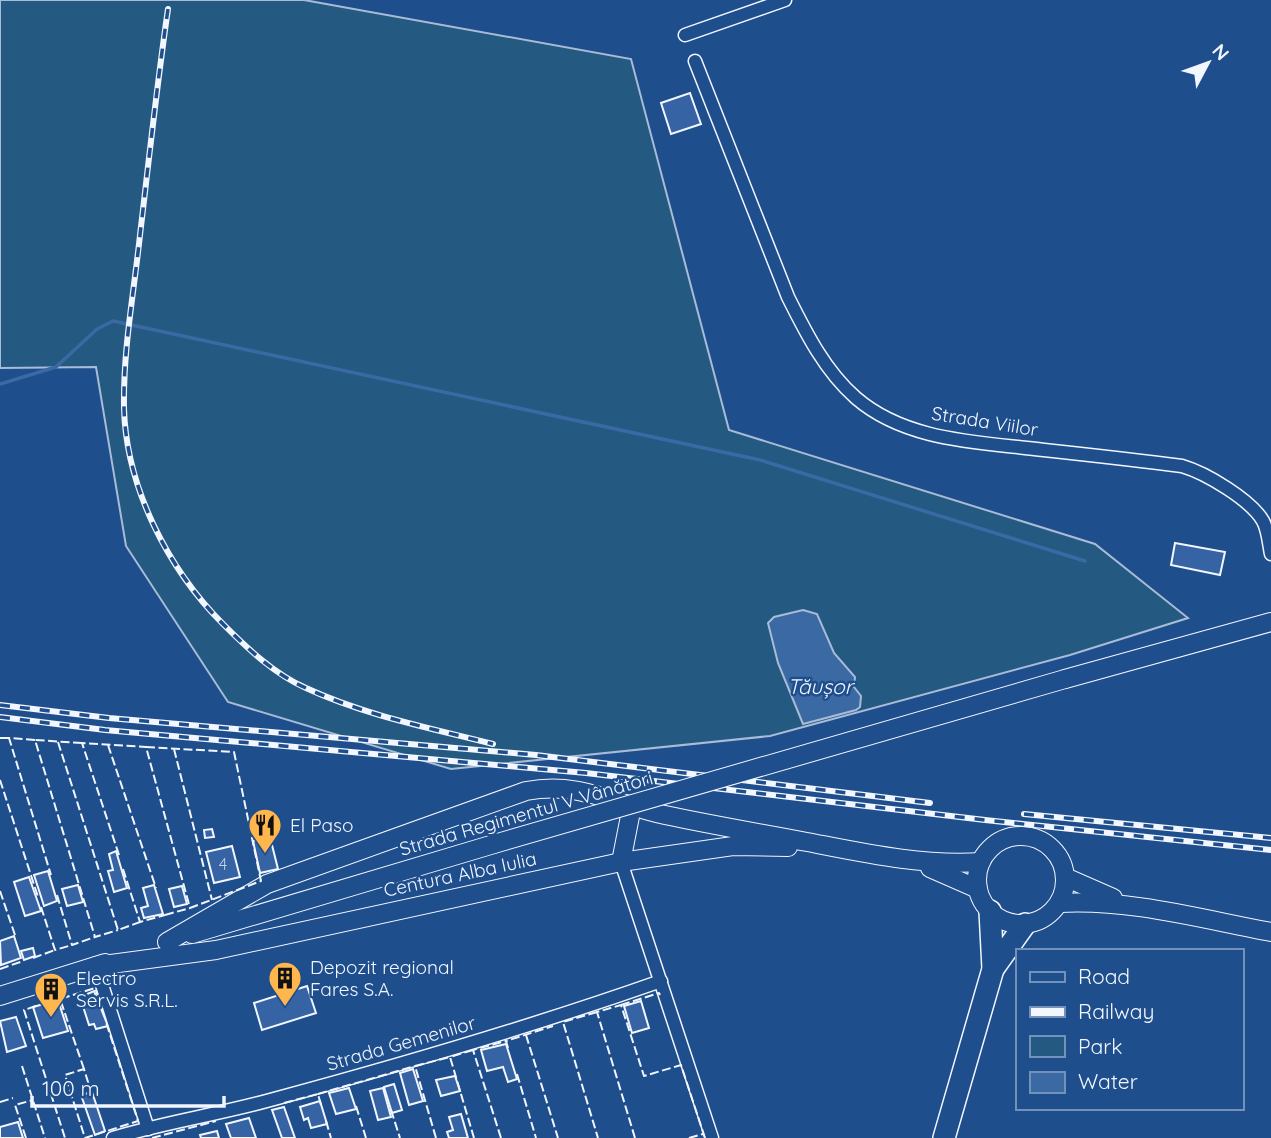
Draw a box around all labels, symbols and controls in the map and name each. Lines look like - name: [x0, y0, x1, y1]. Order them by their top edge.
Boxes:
- north arrow: [1173, 28, 1243, 98]
- text: N: [1207, 39, 1234, 65]
- street label: Strada Viilor: [930, 401, 1041, 441]
- water label: Tăușor: [787, 673, 856, 699]
- street label: Strada Regimentul V Vânători: [397, 765, 655, 861]
- restaurant icon: El Paso: [246, 806, 284, 855]
- place label: El Paso: [290, 813, 353, 837]
- street label: Centura Alba Iulia: [381, 846, 539, 902]
- house number: 4: [219, 854, 227, 874]
- legend: [1016, 949, 1243, 1110]
- place label: Depozit regional Fares S.A.: [310, 955, 454, 1001]
- building icon: Depozit regional Fares S.A.: [266, 959, 304, 1008]
- text: Road: [1078, 963, 1130, 989]
- place label: Electro Servis S.R.L.: [76, 966, 178, 1012]
- building icon: Electro Servis S.R.L.: [32, 970, 70, 1019]
- text: Railway: [1078, 998, 1154, 1024]
- street label: Strada Gemenilor: [324, 1010, 479, 1076]
- text: Park: [1078, 1033, 1122, 1059]
- scale bar: [32, 1064, 224, 1108]
- text: Water: [1078, 1068, 1138, 1094]
- text: 100 m: [42, 1075, 100, 1101]

